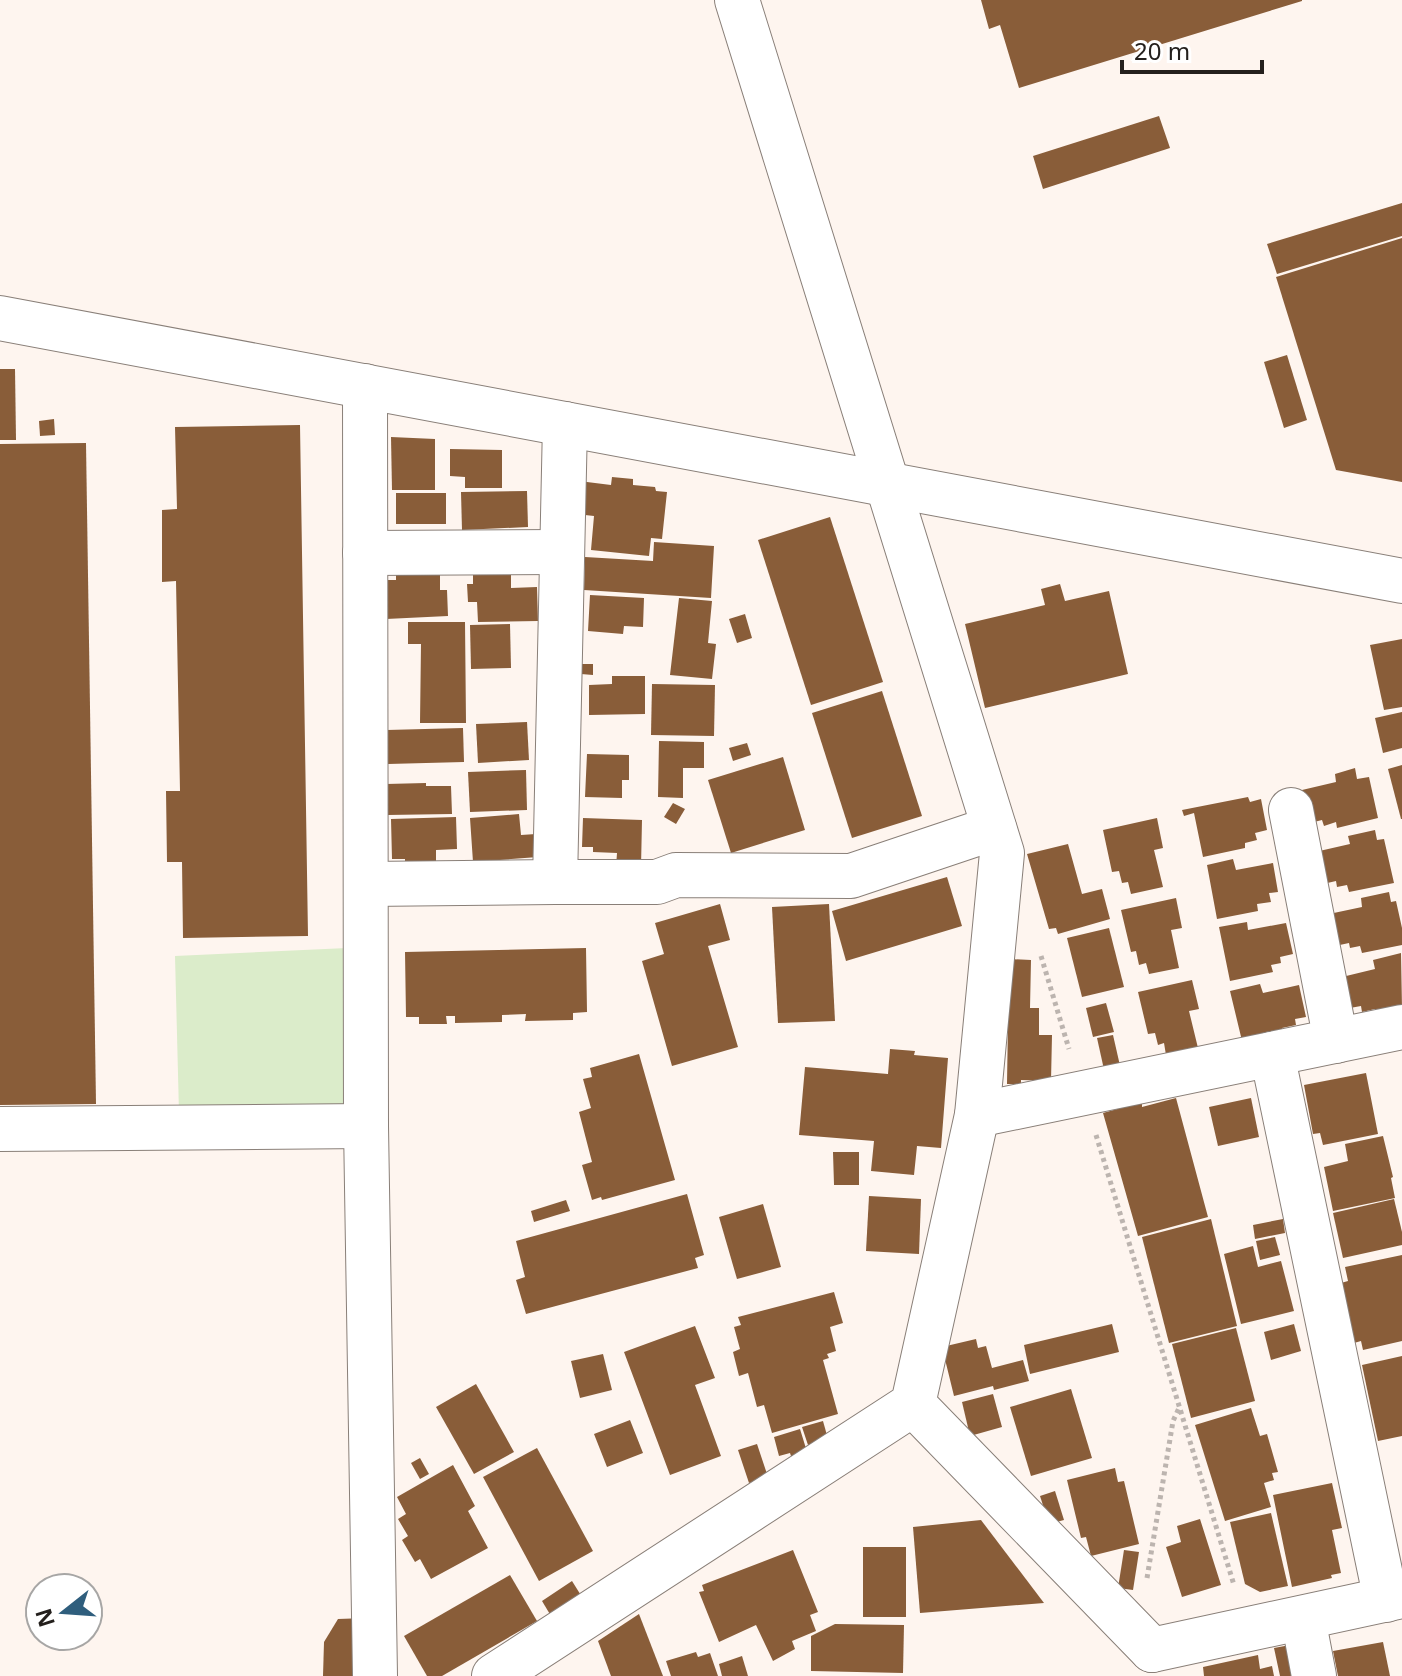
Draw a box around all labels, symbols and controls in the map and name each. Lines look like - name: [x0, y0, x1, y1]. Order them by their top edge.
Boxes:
- scale bar: [1122, 24, 1262, 74]
- text: 20 m: [1134, 34, 1190, 67]
- north arrow: [24, 1572, 104, 1652]
- text: N: [27, 1605, 61, 1631]

